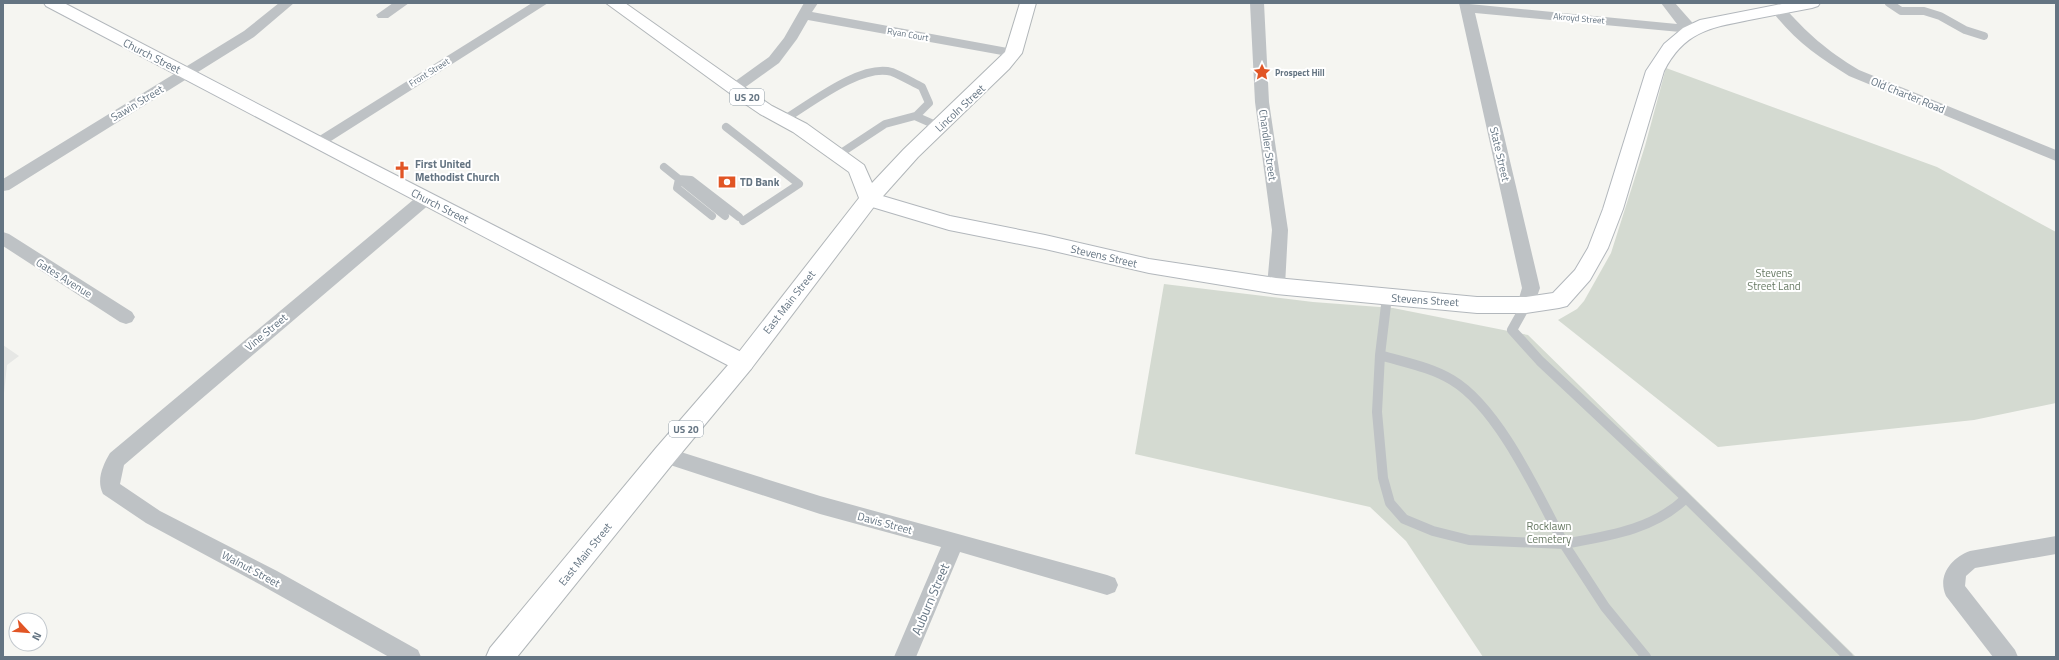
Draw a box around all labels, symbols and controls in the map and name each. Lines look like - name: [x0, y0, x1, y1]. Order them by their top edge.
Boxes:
- street label: Akroyd Street: [1553, 9, 1606, 27]
- street label: Ryan Court: [886, 24, 931, 44]
- street label: Church Street: [120, 35, 184, 77]
- street label: Front Street: [406, 54, 452, 90]
- place icon: Prospect Hill: [1252, 62, 1272, 82]
- place label: Prospect Hill: [1275, 66, 1325, 79]
- street label: Old Charter Road: [1869, 73, 1948, 117]
- street label: Lincoln Street: [931, 80, 989, 135]
- street label: Sawin Street: [108, 81, 167, 125]
- road number: US 20: [730, 89, 764, 105]
- street label: Chandler Street: [1255, 108, 1281, 182]
- street label: State Street: [1486, 125, 1514, 183]
- place label: First United Methodist Church: [415, 156, 500, 185]
- church icon: First United Methodist Church: [392, 160, 412, 180]
- bank icon: TD Bank: [717, 172, 737, 192]
- place label: TD Bank: [740, 174, 780, 190]
- street label: Church Street: [408, 185, 472, 227]
- street label: Stevens Street: [1069, 241, 1139, 271]
- street label: Gates Avenue: [33, 254, 96, 302]
- park label: Stevens Street Land: [1747, 265, 1801, 294]
- street label: East Main Street: [759, 267, 819, 337]
- street label: Stevens Street: [1391, 290, 1459, 310]
- street label: Vine Street: [241, 309, 291, 355]
- road number: US 20: [669, 421, 703, 437]
- street label: Davis Street: [856, 508, 914, 538]
- park label: Rocklawn Cemetery: [1527, 518, 1572, 547]
- street label: East Main Street: [555, 519, 615, 589]
- street label: Walnut Street: [219, 547, 283, 591]
- street label: Auburn Street: [906, 560, 954, 638]
- north arrow: [8, 612, 48, 652]
- text: N: [28, 629, 46, 643]

